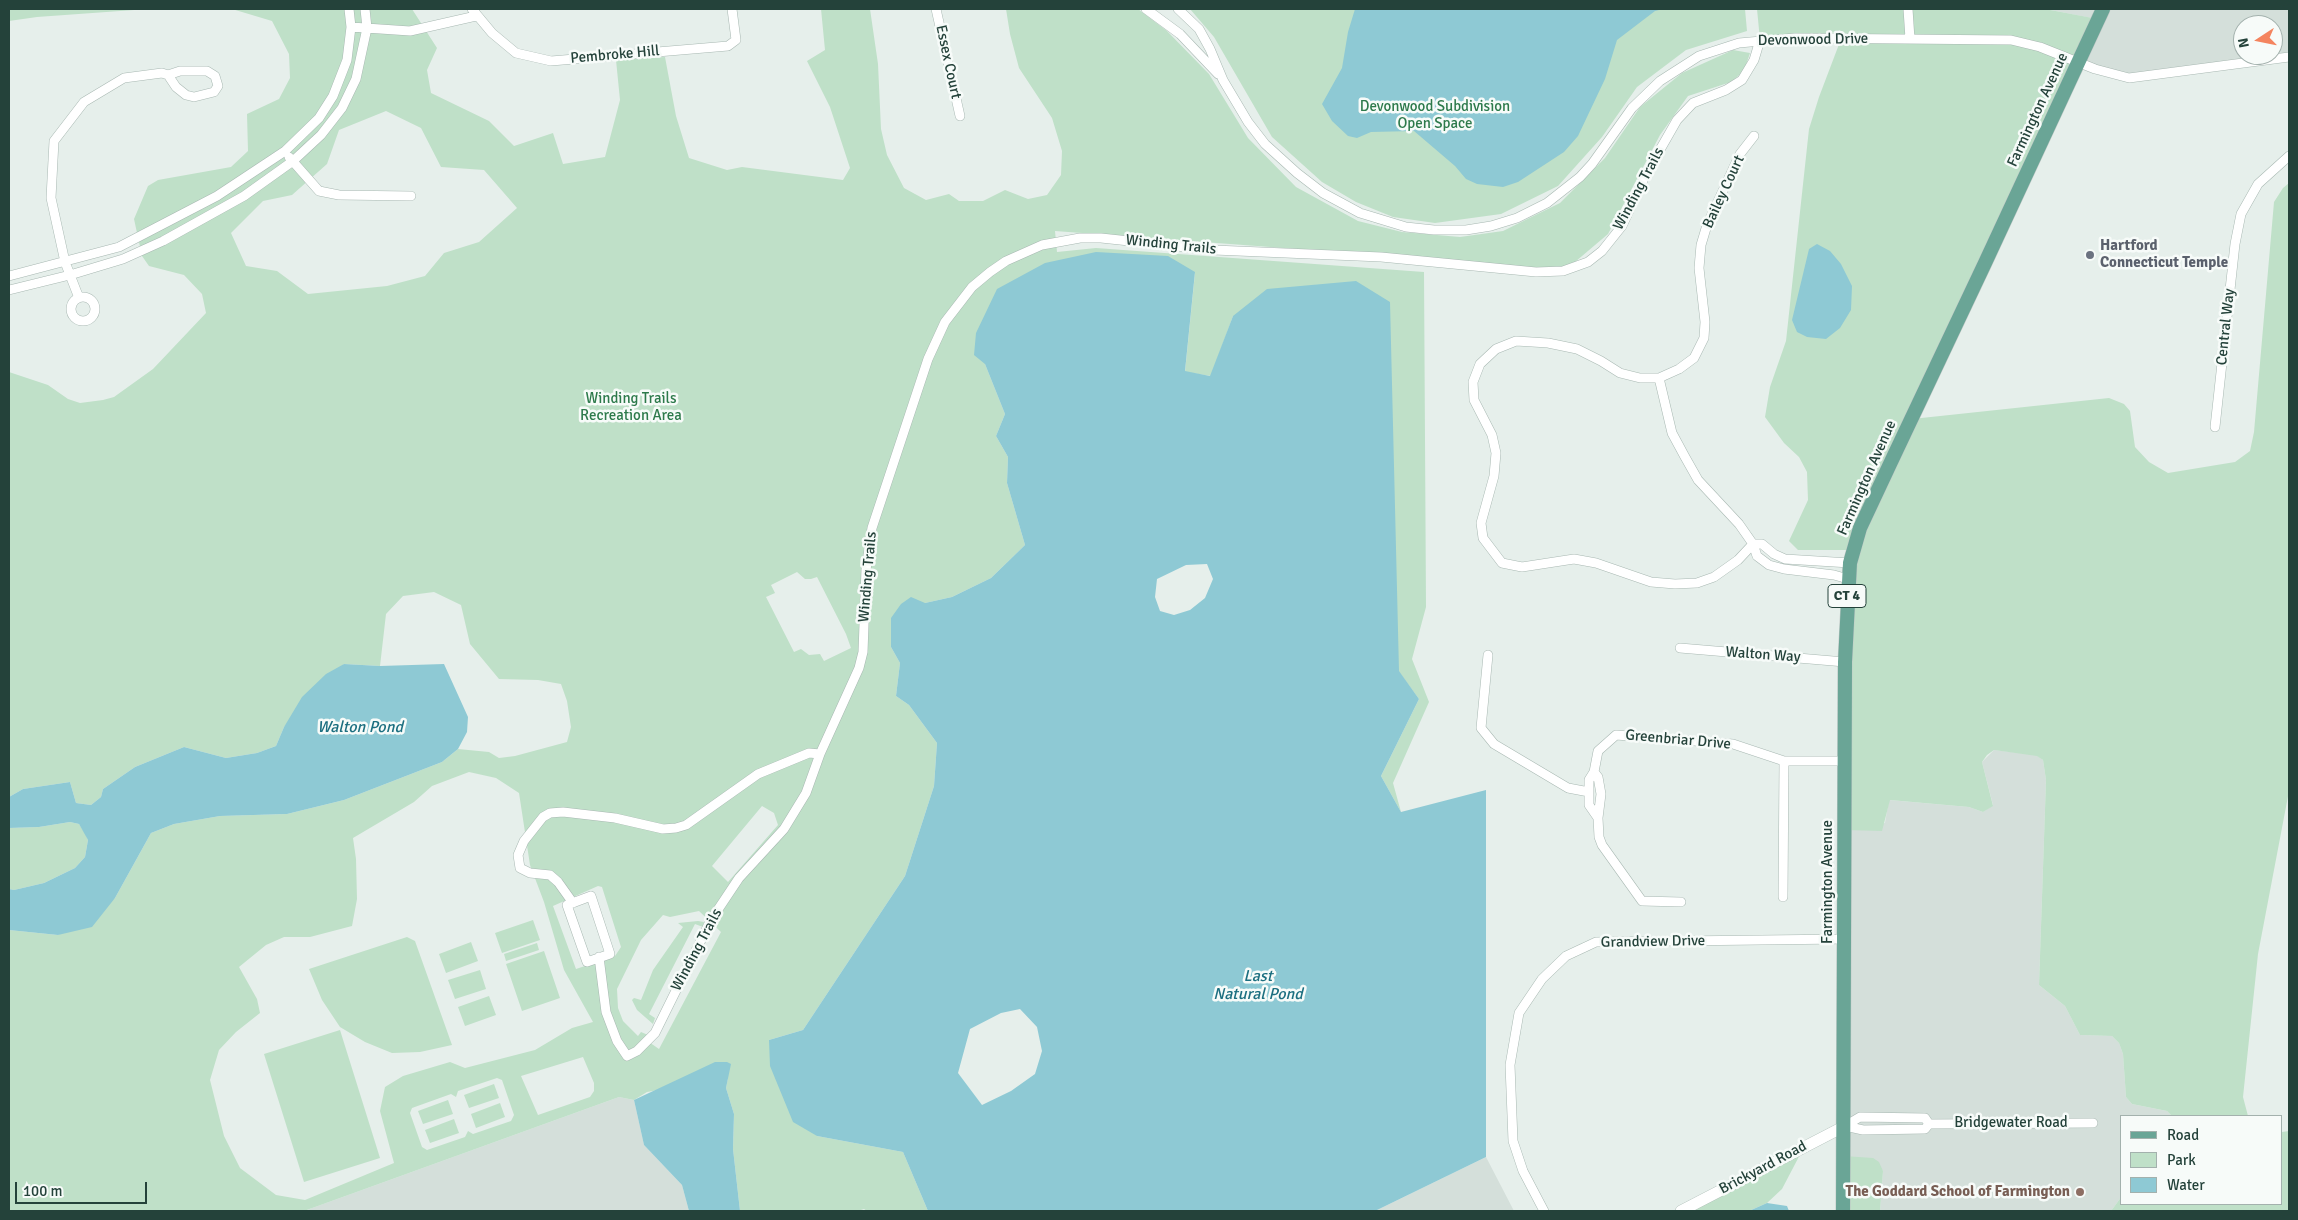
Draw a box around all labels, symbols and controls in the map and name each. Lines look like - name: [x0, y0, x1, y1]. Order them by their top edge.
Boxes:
- north arrow: [2233, 15, 2283, 65]
- street label: Essex Court: [931, 23, 965, 101]
- street label: Devonwood Drive: [1758, 30, 1868, 50]
- text: N: [2234, 36, 2253, 49]
- street label: Pembroke Hill: [570, 42, 660, 68]
- street label: Farmington Avenue: [2004, 50, 2072, 170]
- park label: Devonwood Subdivision Open Space: [1360, 98, 1510, 133]
- street label: Winding Trails: [1610, 145, 1668, 233]
- street label: Bailey Court: [1699, 153, 1749, 231]
- street label: Winding Trails: [1125, 231, 1217, 259]
- place label: Hartford Connecticut Temple: [2100, 237, 2228, 272]
- marker: Hartford Connecticut Temple: [2084, 249, 2096, 261]
- street label: Central Way: [2213, 288, 2239, 366]
- park label: Winding Trails Recreation Area: [580, 390, 682, 425]
- street label: Farmington Avenue: [1834, 418, 1900, 538]
- street label: Winding Trails: [855, 531, 881, 623]
- road number: CT 4: [1828, 584, 1866, 608]
- street label: Walton Way: [1725, 643, 1801, 667]
- water label: Walton Pond: [317, 718, 403, 738]
- street label: Greenbriar Drive: [1625, 726, 1731, 754]
- street label: Farmington Avenue: [1819, 820, 1837, 944]
- street label: Winding Trails: [668, 906, 726, 994]
- street label: Grandview Drive: [1601, 932, 1705, 952]
- water label: Last Natural Pond: [1213, 967, 1303, 1005]
- street label: Bridgewater Road: [1954, 1114, 2068, 1132]
- legend: [2120, 1115, 2283, 1205]
- text: Road: [2167, 1126, 2199, 1144]
- street label: Brickyard Road: [1716, 1137, 1810, 1199]
- text: Park: [2167, 1151, 2196, 1169]
- scale bar: [18, 1172, 150, 1204]
- text: Water: [2167, 1176, 2205, 1194]
- text: 100 m: [23, 1182, 63, 1200]
- place label: The Goddard School of Farmington: [1846, 1183, 2070, 1201]
- marker: The Goddard School of Farmington: [2074, 1186, 2086, 1198]

